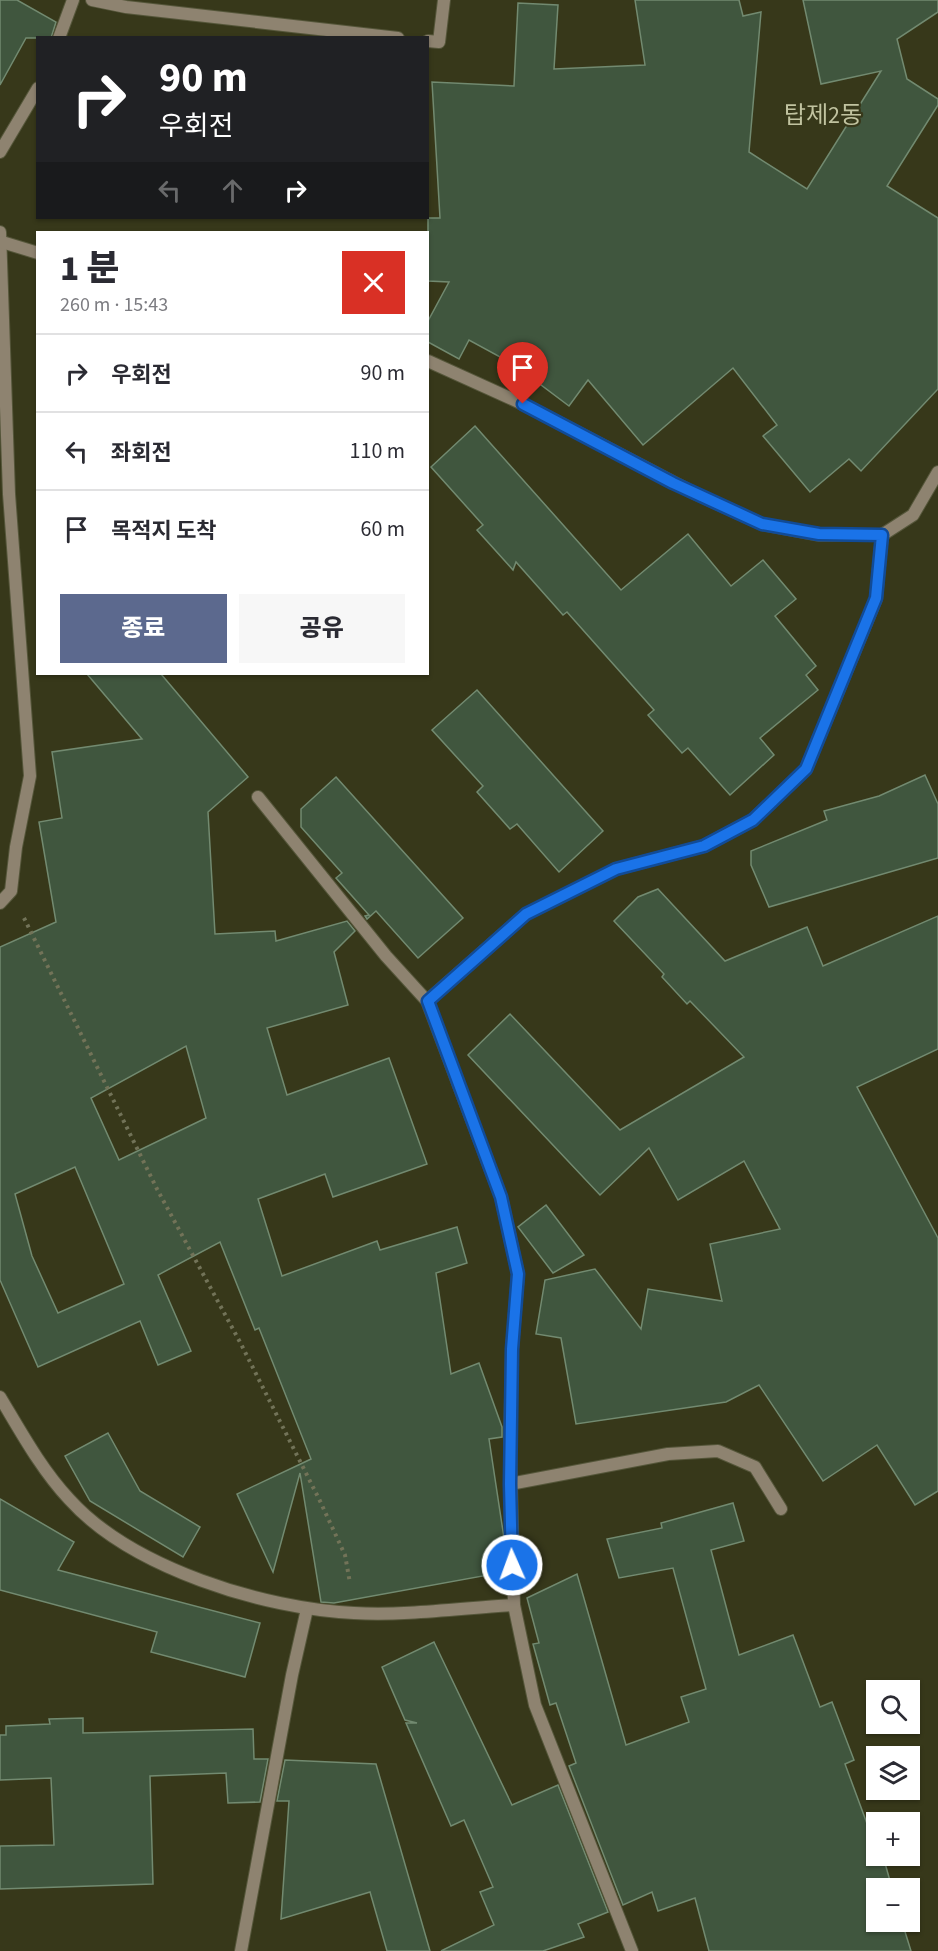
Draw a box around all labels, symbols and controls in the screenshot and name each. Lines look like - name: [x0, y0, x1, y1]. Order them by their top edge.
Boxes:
- text: 90 m: [159, 48, 248, 108]
- icon: right: [60, 60, 138, 138]
- district label: 탑제2동: [784, 98, 862, 133]
- text: 우회전: [159, 107, 234, 146]
- icon: left: [153, 174, 186, 207]
- icon: ahead: [216, 174, 249, 207]
- icon: right: [279, 174, 312, 207]
- text: 1 분: [60, 243, 120, 294]
- button: close: [342, 251, 405, 314]
- text: 260 m · 15:43: [60, 291, 168, 319]
- pin: [497, 342, 548, 404]
- icon: arrive: [506, 351, 539, 384]
- icon: right: [60, 357, 93, 390]
- text: 90 m: [360, 357, 405, 389]
- text: 우회전: [111, 359, 172, 391]
- icon: left: [60, 435, 93, 468]
- text: 110 m: [350, 435, 405, 467]
- text: 좌회전: [111, 437, 172, 469]
- icon: arrive: [60, 513, 93, 546]
- text: 60 m: [360, 513, 405, 545]
- text: 목적지 도착: [111, 515, 217, 547]
- button: 종료: [60, 594, 227, 663]
- button: 공유: [239, 594, 405, 663]
- position arrow: [480, 1533, 544, 1597]
- map controls: [866, 1680, 920, 1932]
- button: search: [866, 1680, 920, 1734]
- button: layers: [866, 1746, 920, 1800]
- button: +: [866, 1812, 920, 1866]
- button: −: [866, 1878, 920, 1932]

